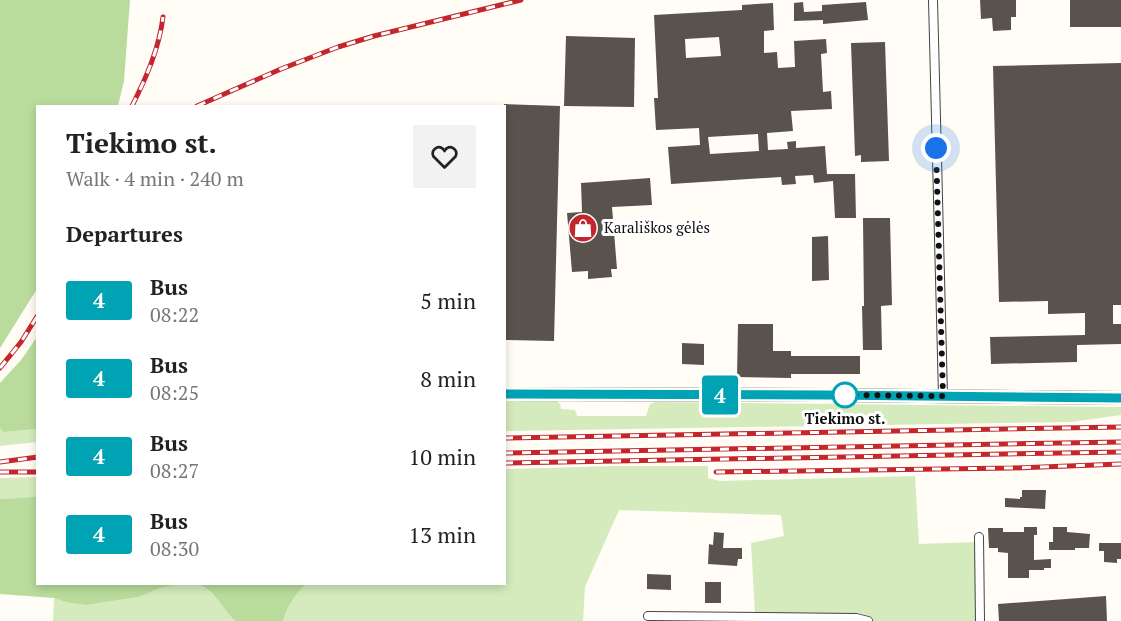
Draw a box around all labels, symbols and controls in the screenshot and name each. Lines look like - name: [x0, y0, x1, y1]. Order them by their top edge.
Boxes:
- text: Tiekimo st.: [66, 124, 217, 161]
- button: heart: [413, 125, 476, 188]
- your location: [921, 133, 951, 163]
- text: Walk · 4 min · 240 m: [66, 165, 244, 192]
- shop icon: Karališkos gėlės: [567, 212, 599, 244]
- place label: Karališkos gėlės: [604, 217, 710, 237]
- text: Departures: [66, 219, 183, 248]
- text: Bus: [150, 272, 188, 301]
- text: 4: [93, 286, 105, 314]
- text: 5 min: [420, 286, 476, 315]
- text: 08:22: [150, 301, 199, 328]
- text: Bus: [150, 350, 188, 379]
- text: 4: [93, 364, 105, 392]
- text: 8 min: [420, 364, 476, 393]
- line badge: 4: [700, 376, 740, 414]
- text: 08:25: [150, 379, 199, 406]
- text: 4: [714, 381, 726, 409]
- marker: Tiekimo st.: [832, 382, 858, 408]
- place label: Tiekimo st.: [805, 408, 885, 428]
- text: Bus: [150, 428, 188, 457]
- text: 4: [93, 442, 105, 470]
- text: 10 min: [409, 442, 476, 471]
- text: 08:27: [150, 457, 199, 484]
- text: Bus: [150, 506, 188, 535]
- text: 4: [93, 520, 105, 548]
- text: 13 min: [409, 520, 476, 549]
- text: 08:30: [150, 535, 199, 562]

